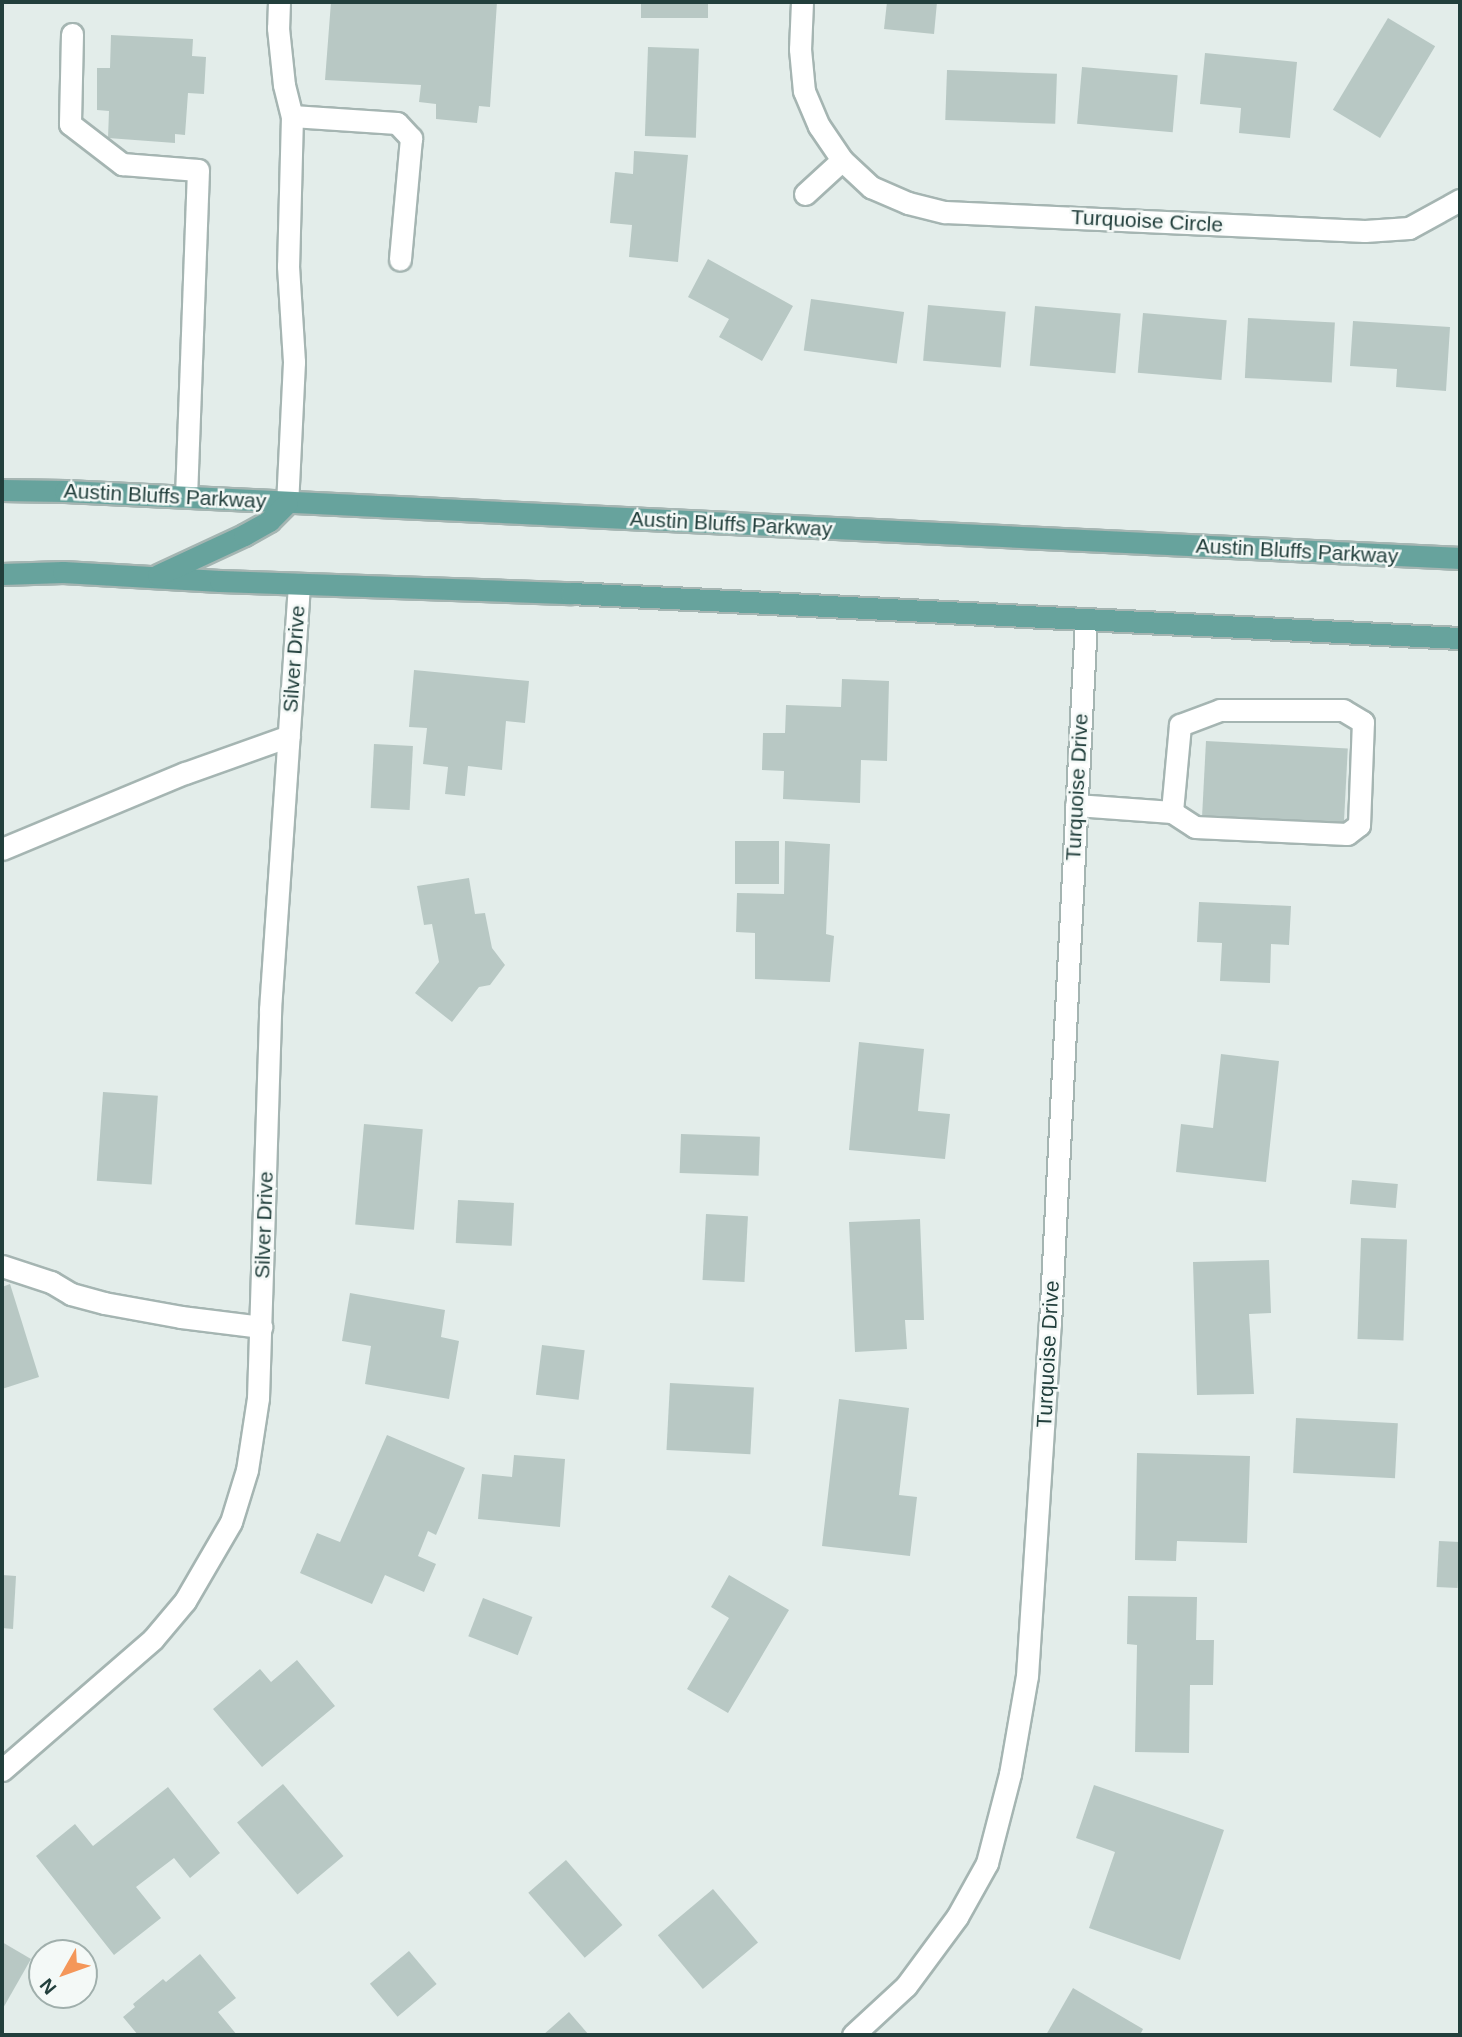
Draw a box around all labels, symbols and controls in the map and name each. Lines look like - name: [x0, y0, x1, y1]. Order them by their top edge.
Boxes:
- street label: Turquoise Circle: [1070, 204, 1224, 238]
- street label: Austin Bluffs Parkway: [63, 478, 267, 514]
- street label: Austin Bluffs Parkway: [629, 506, 833, 542]
- street label: Austin Bluffs Parkway: [1195, 533, 1399, 569]
- street label: Silver Drive: [278, 605, 310, 713]
- street label: Turquoise Drive: [1061, 713, 1093, 861]
- street label: Silver Drive: [250, 1171, 278, 1279]
- street label: Turquoise Drive: [1032, 1280, 1064, 1428]
- north arrow: [28, 1939, 98, 2009]
- text: N: [36, 1975, 61, 1999]

